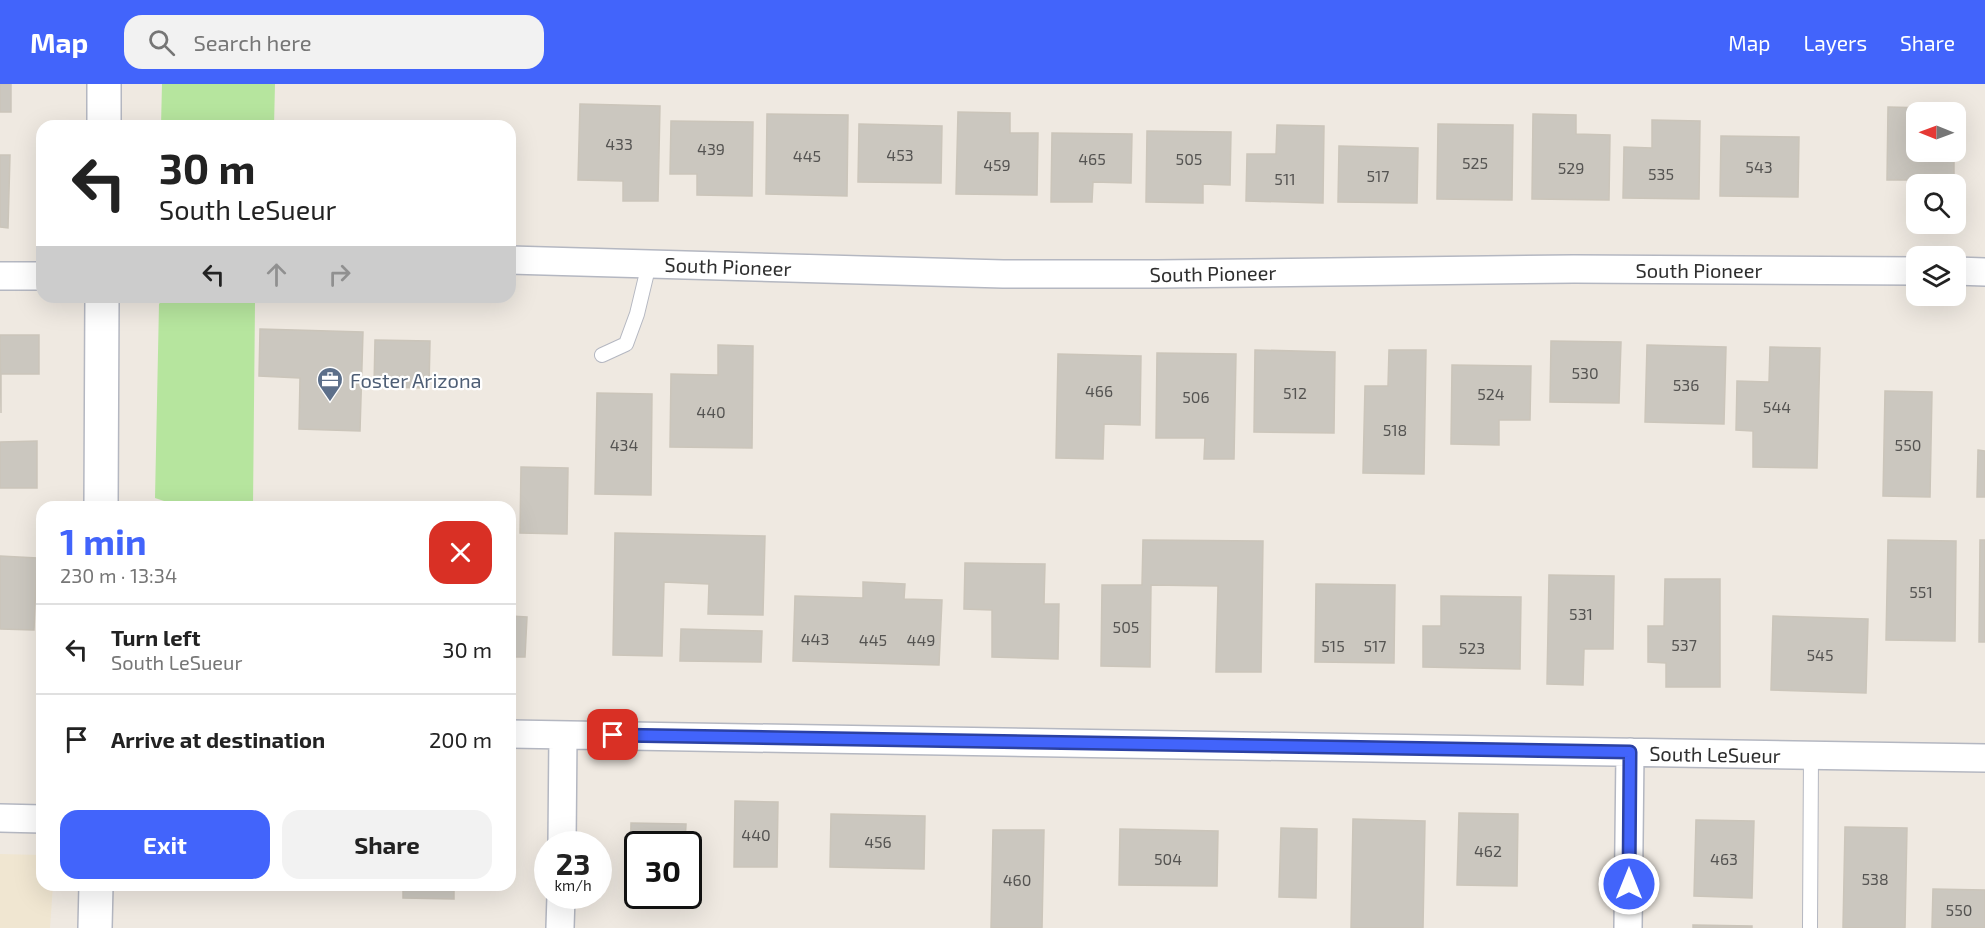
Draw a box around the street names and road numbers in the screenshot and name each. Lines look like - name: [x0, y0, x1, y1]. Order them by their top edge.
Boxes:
- street label: South Pioneer: [664, 252, 792, 280]
- street label: South Pioneer: [1636, 258, 1762, 282]
- street label: South Pioneer: [1149, 260, 1277, 286]
- street label: South LeSueur: [1649, 741, 1781, 767]

